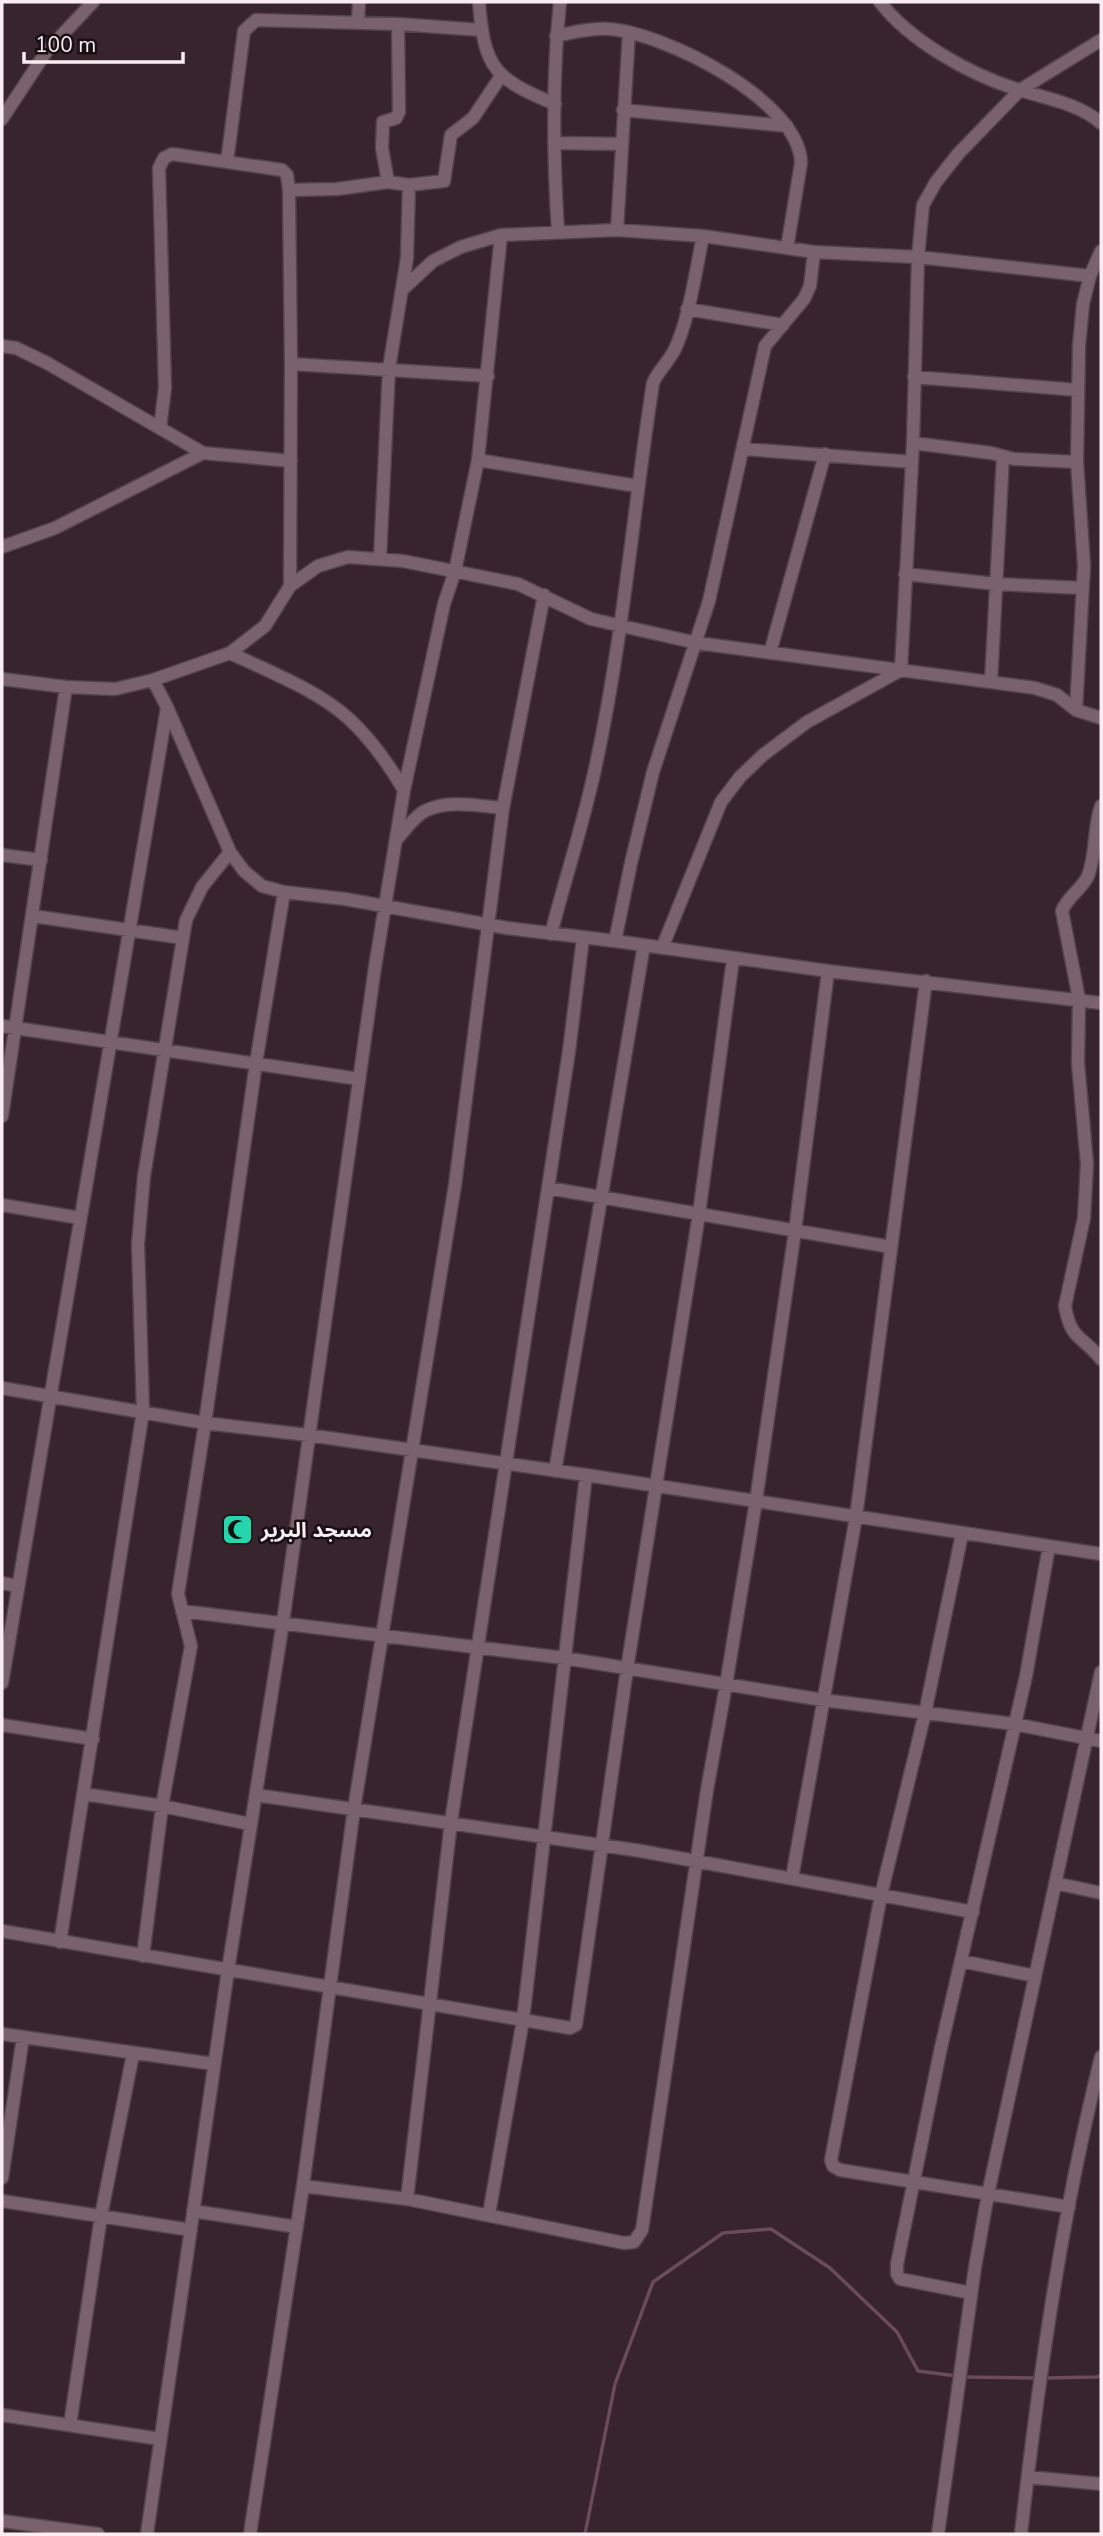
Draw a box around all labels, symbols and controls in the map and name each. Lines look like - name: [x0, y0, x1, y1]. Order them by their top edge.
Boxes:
- scale bar: [24, 21, 184, 65]
- text: 100 m: [35, 31, 96, 59]
- mosque icon: مسجد البرير: [221, 1513, 255, 1547]
- place label: مسجد البرير: [260, 1516, 372, 1544]

